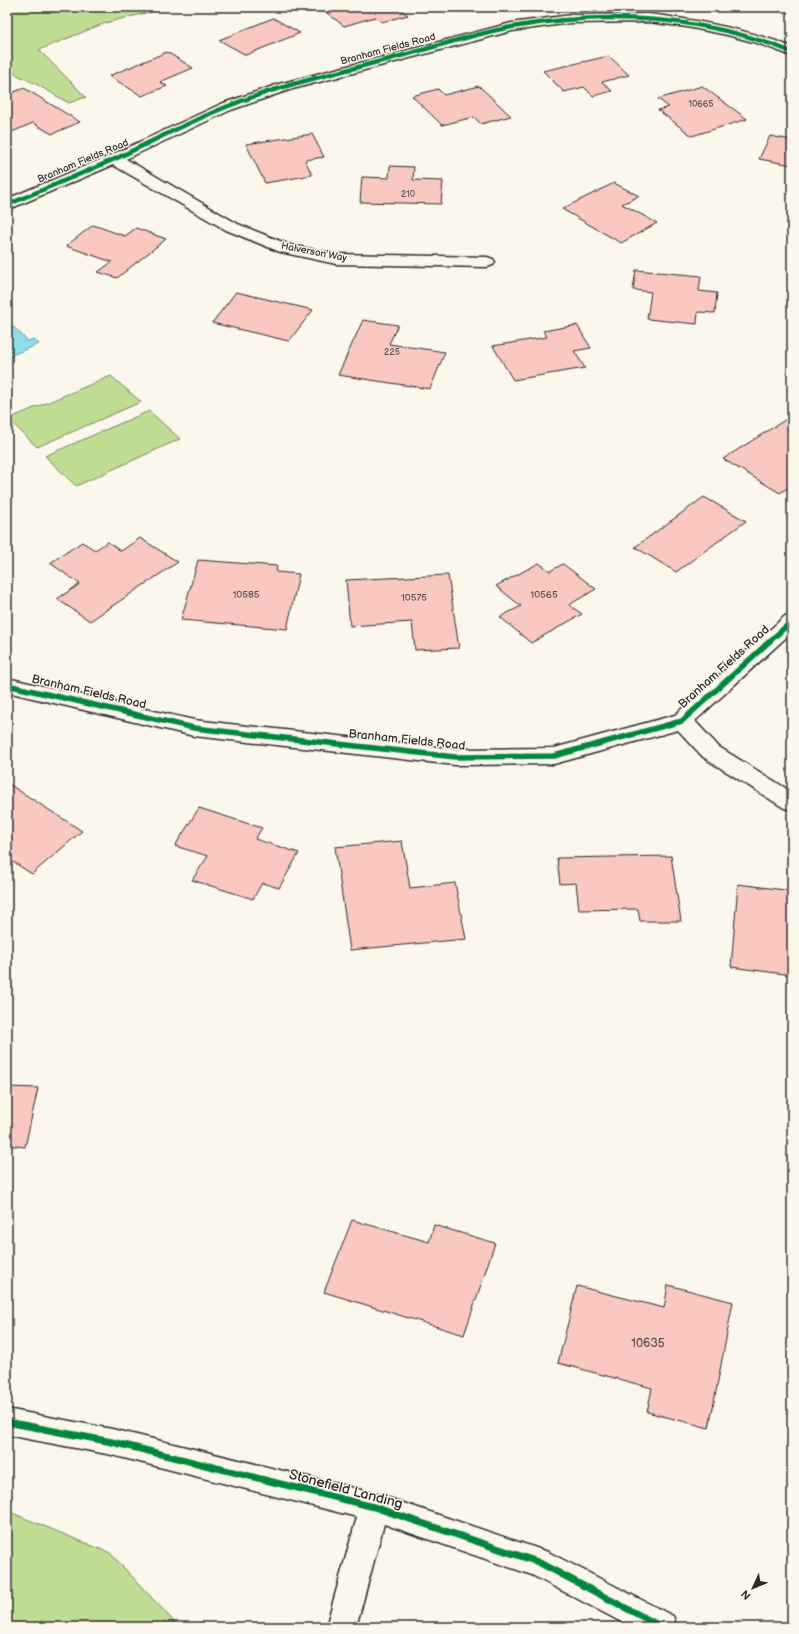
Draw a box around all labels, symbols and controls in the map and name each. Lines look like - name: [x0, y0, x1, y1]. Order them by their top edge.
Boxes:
- street label: Branham Fields Road: [339, 30, 437, 67]
- house number: 10665: [689, 99, 713, 110]
- street label: Branham Fields Road: [36, 136, 131, 186]
- house number: 210: [401, 189, 415, 200]
- street label: Halverson Way: [280, 240, 348, 264]
- house number: 225: [384, 347, 400, 358]
- house number: 10585: [232, 589, 260, 601]
- house number: 10565: [530, 589, 558, 601]
- house number: 10575: [401, 592, 427, 604]
- street label: Branham Fields Road: [675, 622, 773, 712]
- street label: Branham Fields Road: [30, 672, 148, 713]
- street label: Branham Fields Road: [348, 726, 466, 754]
- house number: 10635: [631, 1336, 665, 1351]
- street label: Stonefield Landing: [287, 1466, 405, 1512]
- north arrow: [733, 1568, 773, 1608]
- text: N: [739, 1587, 754, 1602]

